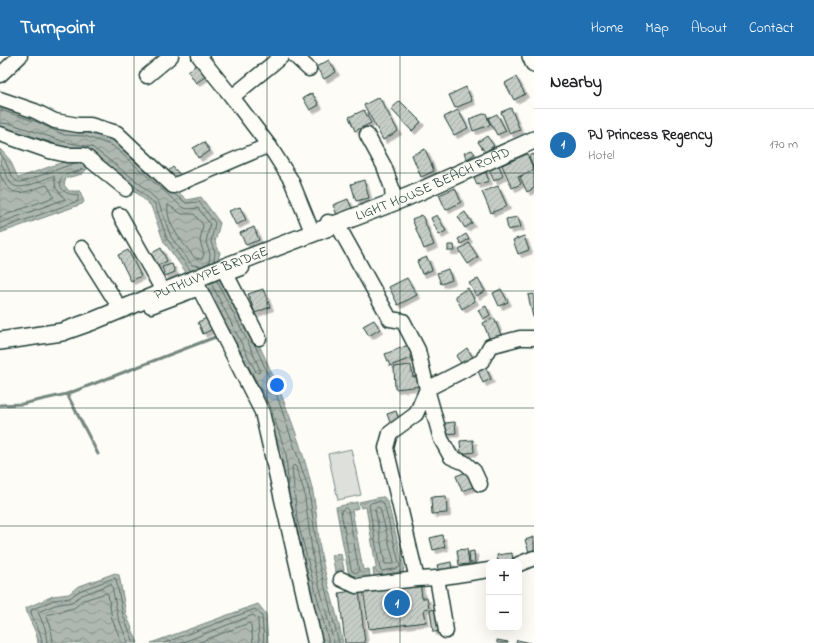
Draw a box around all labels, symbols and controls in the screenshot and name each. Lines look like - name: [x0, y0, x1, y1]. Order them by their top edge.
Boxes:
- text: Turnpoint: [20, 15, 95, 42]
- text: Home: [591, 18, 623, 39]
- text: Map: [645, 18, 669, 39]
- text: About: [691, 18, 727, 39]
- text: Contact: [749, 18, 794, 39]
- text: Nearby: [550, 70, 602, 95]
- text: PJ Princess Regency: [588, 124, 713, 146]
- text: 1: [561, 135, 565, 154]
- text: 170 m: [770, 135, 798, 154]
- street label: LIGHT HOUSE BEACH ROAD: [353, 142, 513, 226]
- text: Hotel: [588, 146, 615, 165]
- street label: PUTHUVYPE BRIDGE: [151, 241, 271, 305]
- your location: [267, 375, 287, 395]
- map controls: [486, 559, 522, 631]
- button: +: [486, 559, 522, 595]
- pin: 1: [384, 588, 410, 618]
- button: −: [486, 595, 522, 631]

